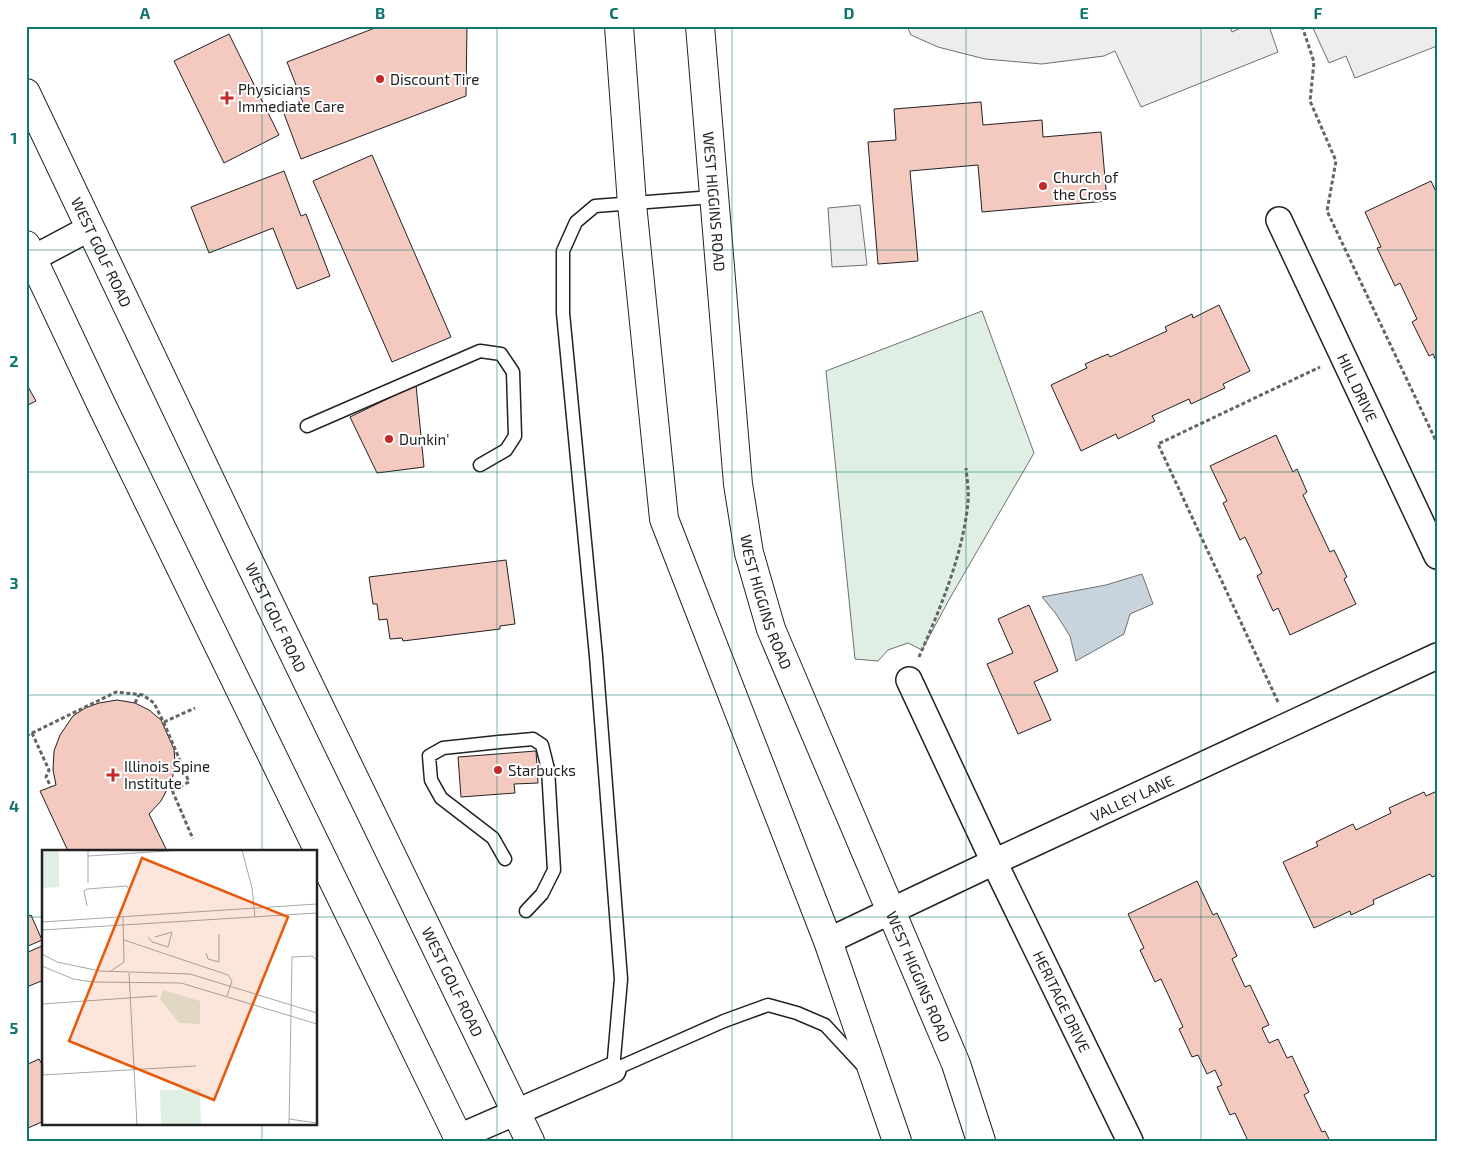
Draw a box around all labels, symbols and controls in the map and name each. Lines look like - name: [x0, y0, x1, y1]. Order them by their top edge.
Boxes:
- text: A: [140, 3, 151, 22]
- text: B: [375, 3, 385, 22]
- text: C: [609, 3, 619, 22]
- text: D: [844, 3, 855, 22]
- text: E: [1079, 3, 1089, 22]
- text: F: [1314, 3, 1323, 22]
- place label: Discount Tire: [390, 70, 479, 88]
- marker: Discount Tire: [374, 73, 386, 85]
- place label: Physicians Immediate Care: [238, 80, 345, 115]
- marker: Physicians Immediate Care: [220, 91, 234, 105]
- text: 1: [11, 128, 17, 147]
- street label: WEST HIGGINS ROAD: [700, 131, 729, 272]
- place label: Church of the Cross: [1053, 168, 1119, 203]
- marker: Church of the Cross: [1037, 180, 1049, 192]
- street label: WEST GOLF ROAD: [68, 194, 136, 310]
- street label: HILL DRIVE: [1334, 350, 1381, 424]
- text: 2: [9, 351, 19, 370]
- place label: Dunkin': [399, 430, 449, 448]
- marker: Dunkin': [383, 433, 395, 445]
- street label: WEST HIGGINS ROAD: [737, 533, 796, 672]
- street label: WEST GOLF ROAD: [242, 560, 310, 675]
- text: 3: [9, 573, 19, 592]
- place label: Illinois Spine Institute: [124, 757, 210, 792]
- place label: Starbucks: [508, 761, 576, 779]
- marker: Starbucks: [492, 764, 504, 776]
- marker: Illinois Spine Institute: [106, 768, 120, 782]
- street label: VALLEY LANE: [1088, 771, 1176, 825]
- text: 4: [9, 796, 19, 815]
- inset map: [42, 850, 318, 1124]
- street label: WEST HIGGINS ROAD: [883, 908, 954, 1045]
- street label: WEST GOLF ROAD: [419, 924, 487, 1040]
- street label: HERITAGE DRIVE: [1030, 948, 1094, 1055]
- text: 5: [10, 1018, 19, 1037]

